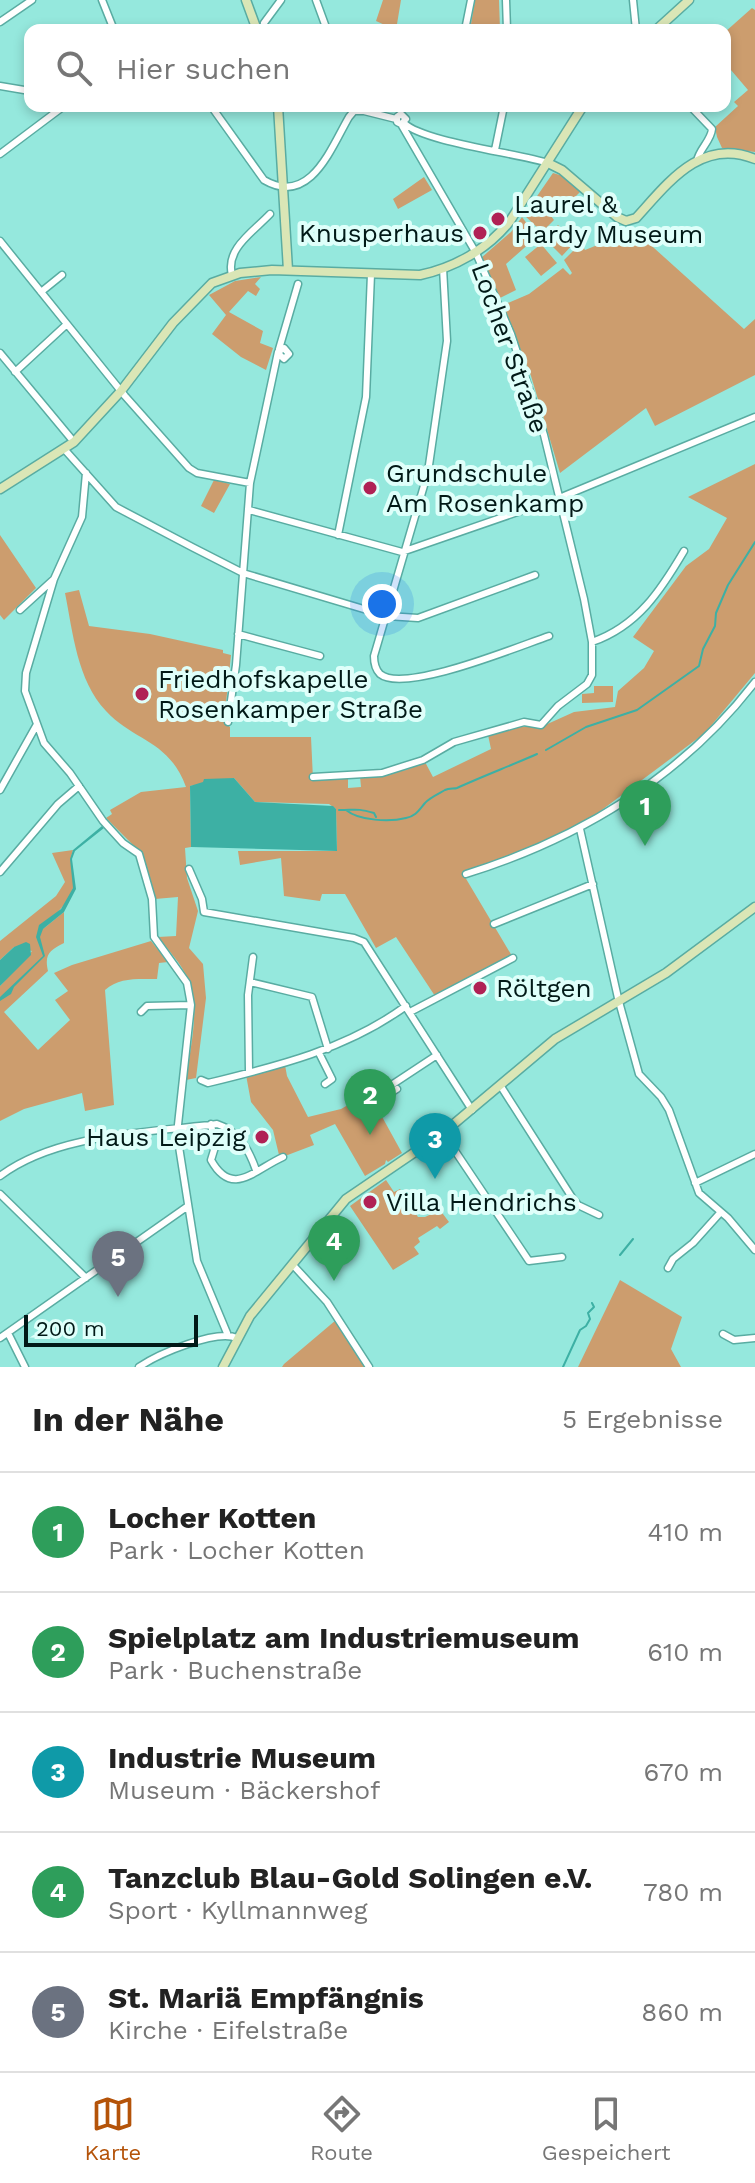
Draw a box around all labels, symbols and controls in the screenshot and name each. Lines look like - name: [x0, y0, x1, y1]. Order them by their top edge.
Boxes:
- search box: [24, 24, 731, 112]
- icon: search: [52, 46, 96, 90]
- text: Hier suchen: [116, 51, 291, 86]
- place label: Laurel & Hardy Museum: [514, 189, 703, 249]
- marker: Laurel & Hardy Museum: [489, 210, 507, 228]
- place label: Knusperhaus: [299, 218, 464, 248]
- marker: Knusperhaus: [471, 224, 489, 242]
- street label: Locher Straße: [465, 259, 555, 437]
- place label: Grundschule Am Rosenkamp: [386, 458, 584, 518]
- marker: Grundschule Am Rosenkamp: [361, 479, 379, 497]
- your location: [362, 584, 402, 624]
- place label: Friedhofskapelle Rosenkamper Straße: [158, 664, 423, 724]
- marker: Friedhofskapelle Rosenkamper Straße: [133, 685, 151, 703]
- pin: 1: [619, 780, 671, 846]
- place label: Röltgen: [496, 973, 592, 1003]
- marker: Röltgen: [471, 979, 489, 997]
- pin: 2: [344, 1069, 396, 1135]
- pin: 3: [409, 1113, 461, 1179]
- place label: Haus Leipzig: [86, 1122, 246, 1152]
- marker: Haus Leipzig: [253, 1128, 271, 1146]
- place label: Villa Hendrichs: [386, 1187, 577, 1217]
- marker: Villa Hendrichs: [361, 1193, 379, 1211]
- pin: 4: [308, 1215, 360, 1281]
- pin: 5: [92, 1231, 144, 1297]
- scale bar: [24, 1311, 198, 1347]
- text: 200 m: [36, 1316, 105, 1341]
- text: In der Nähe: [32, 1399, 224, 1439]
- text: 5 Ergebnisse: [562, 1404, 723, 1434]
- text: Locher Kotten: [108, 1500, 316, 1535]
- text: 1: [52, 1517, 64, 1547]
- text: 410 m: [648, 1517, 723, 1547]
- text: Park · Locher Kotten: [108, 1535, 365, 1565]
- text: Spielplatz am Industriemuseum: [108, 1620, 579, 1655]
- text: 2: [50, 1637, 66, 1667]
- text: 610 m: [647, 1637, 723, 1667]
- text: Park · Buchenstraße: [108, 1655, 362, 1685]
- text: Industrie Museum: [108, 1740, 376, 1775]
- text: 3: [50, 1757, 66, 1787]
- text: 670 m: [644, 1757, 723, 1787]
- text: Museum · Bäckershof: [108, 1775, 380, 1805]
- text: Tanzclub Blau-Gold Solingen e.V.: [108, 1860, 593, 1895]
- text: 4: [50, 1877, 66, 1907]
- text: 780 m: [643, 1877, 723, 1907]
- text: Sport · Kyllmannweg: [108, 1895, 368, 1925]
- text: St. Mariä Empfängnis: [108, 1980, 424, 2015]
- text: 5: [50, 1997, 66, 2027]
- text: 860 m: [641, 1997, 723, 2027]
- text: Kirche · Eifelstraße: [108, 2015, 348, 2045]
- tab: Karte: [84, 2092, 141, 2165]
- tab: Route: [310, 2092, 373, 2165]
- tab: Gespeichert: [542, 2092, 671, 2165]

